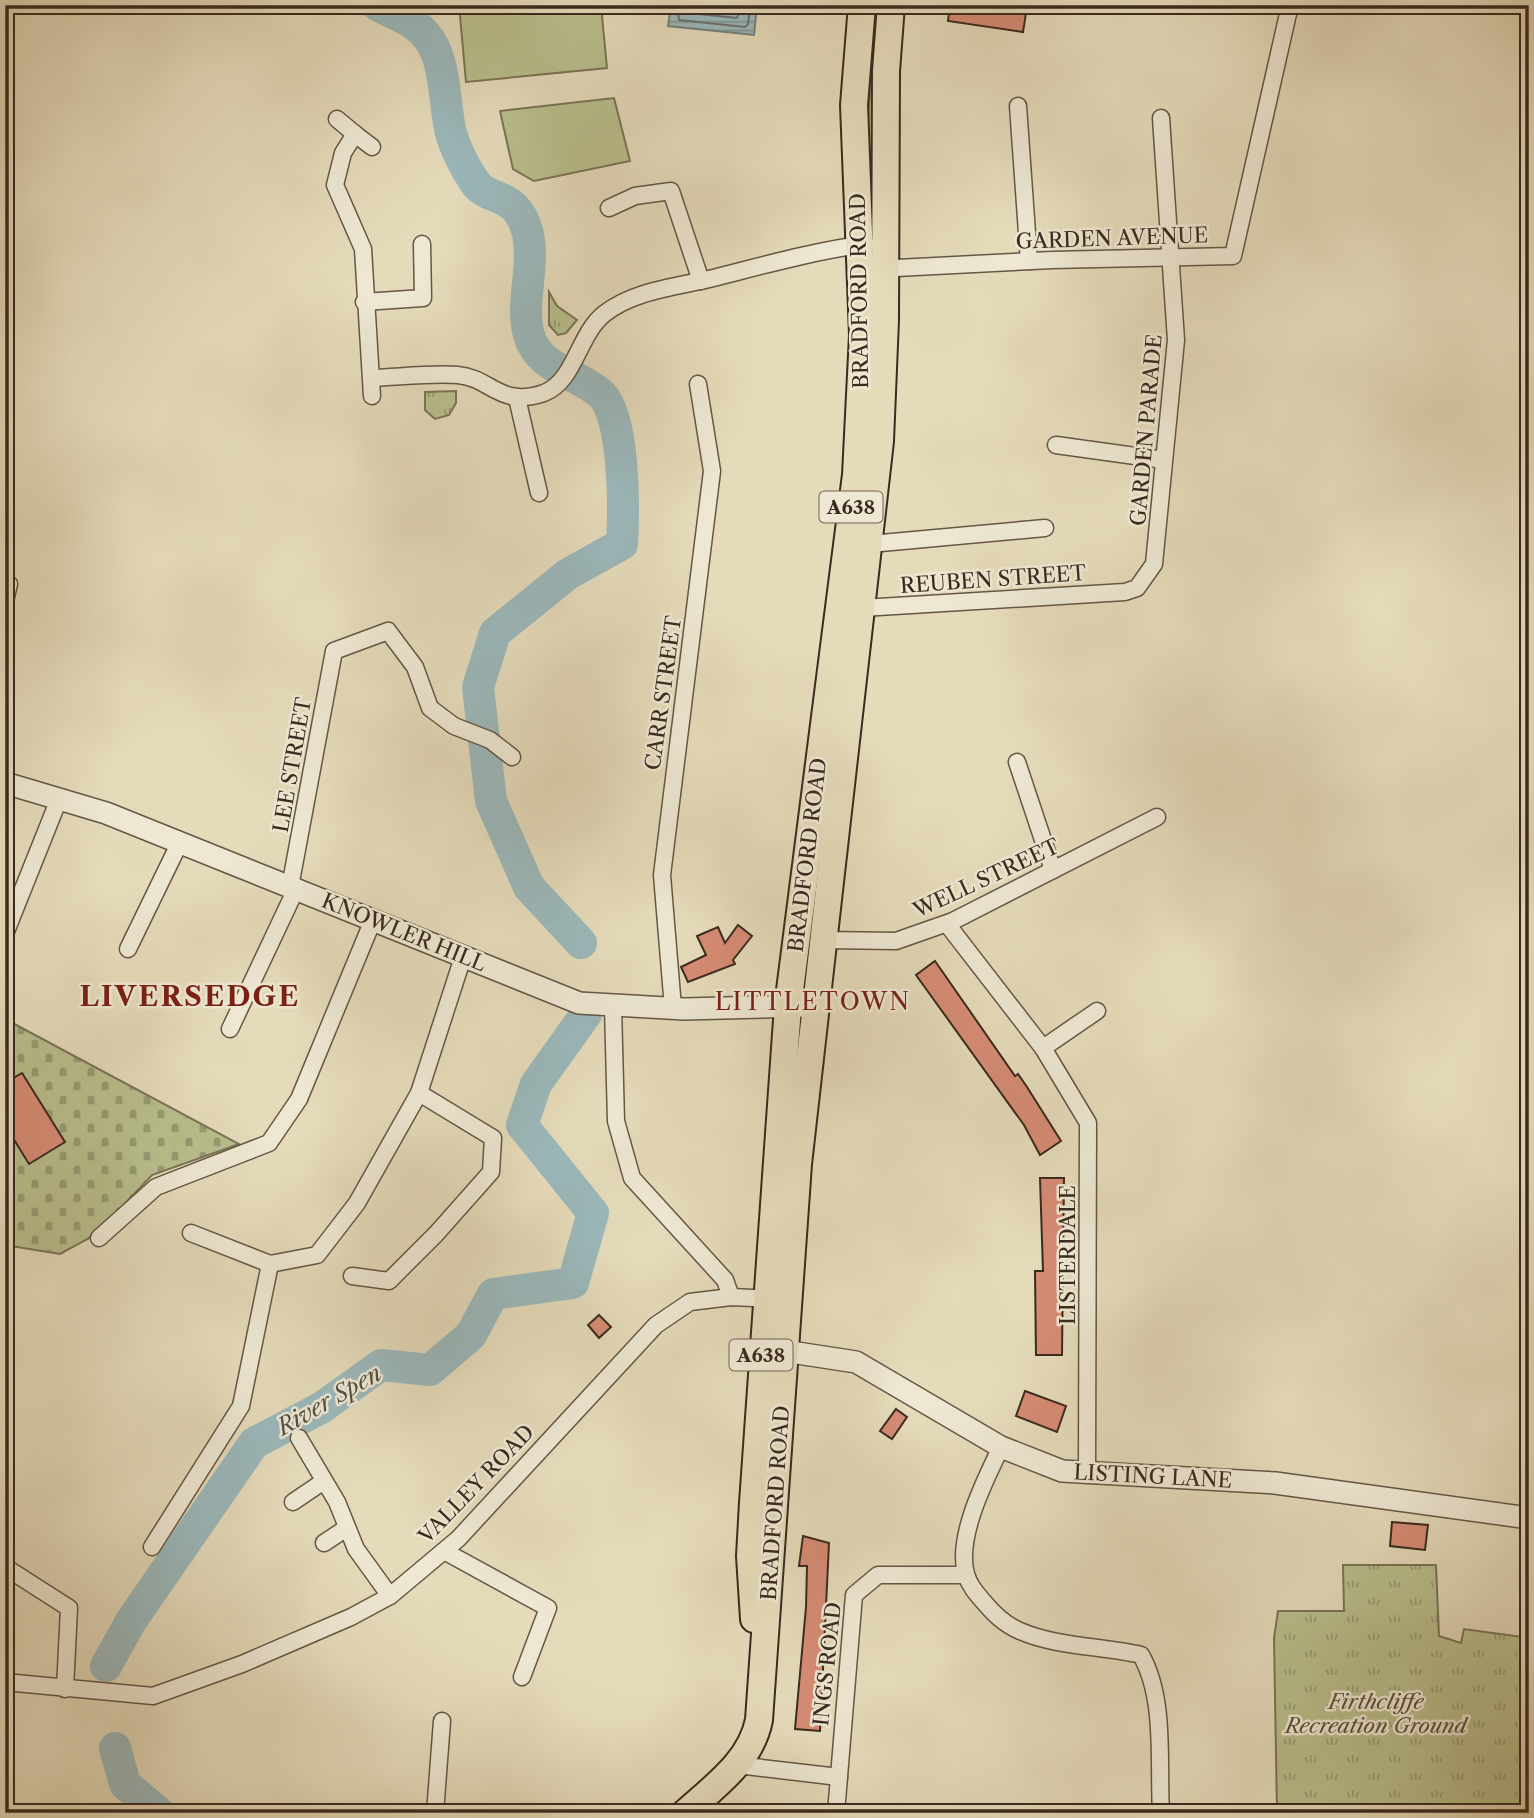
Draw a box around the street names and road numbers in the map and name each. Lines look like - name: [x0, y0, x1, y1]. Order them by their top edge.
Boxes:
- street label: BRADFORD ROAD: [845, 193, 873, 389]
- street label: GARDEN AVENUE: [1015, 222, 1209, 254]
- street label: GARDEN PARADE: [1125, 333, 1167, 527]
- road number: A638: [820, 492, 882, 522]
- street label: REUBEN STREET: [899, 560, 1087, 598]
- street label: CARR STREET: [640, 614, 686, 772]
- street label: LEE STREET: [268, 695, 316, 834]
- street label: BRADFORD ROAD: [783, 756, 831, 954]
- street label: WELL STREET: [908, 833, 1063, 923]
- street label: KNOWLER HILL: [318, 888, 490, 976]
- street label: LISTERDALE: [1055, 1185, 1080, 1325]
- road number: A638: [730, 1340, 792, 1371]
- street label: BRADFORD ROAD: [756, 1405, 794, 1601]
- street label: VALLEY ROAD: [412, 1419, 539, 1549]
- street label: LISTING LANE: [1073, 1459, 1233, 1493]
- street label: INGS ROAD: [808, 1601, 846, 1727]

